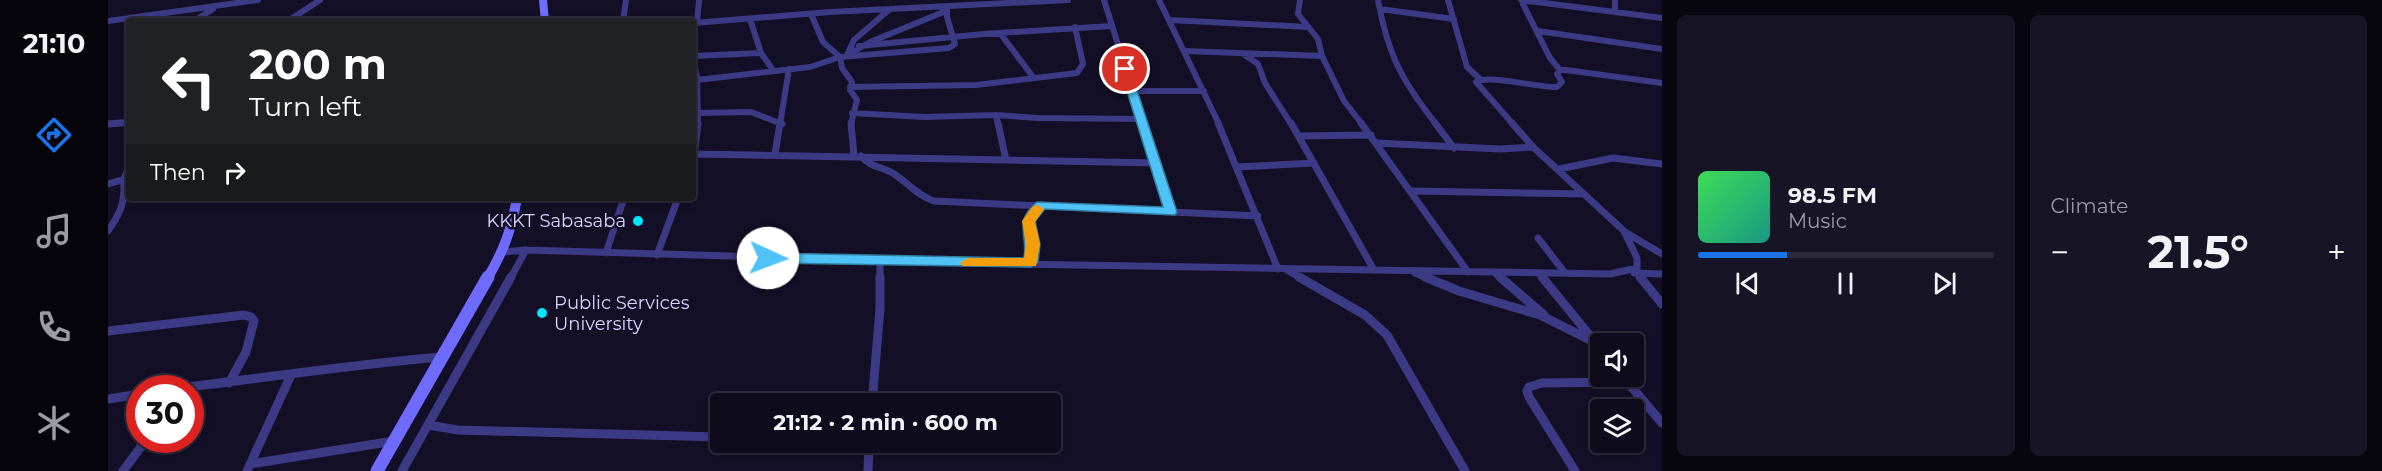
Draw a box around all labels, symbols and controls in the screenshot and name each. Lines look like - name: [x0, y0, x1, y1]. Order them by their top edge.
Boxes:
- text: 21:10: [23, 27, 85, 60]
- text: 200 m: [249, 38, 387, 90]
- icon: left: [150, 42, 228, 120]
- pin: [1099, 43, 1150, 94]
- icon: arrive: [1108, 52, 1141, 85]
- text: Turn left: [249, 90, 362, 123]
- icon: directions: [33, 114, 75, 156]
- icon: right: [218, 156, 251, 189]
- text: Then: [150, 159, 206, 186]
- text: 98.5 FM: [1788, 182, 1877, 209]
- text: Climate: [2051, 194, 2128, 218]
- text: Music: [1788, 209, 1847, 233]
- icon: music: [33, 210, 75, 252]
- place label: KKKT Sabasaba: [487, 210, 626, 232]
- marker: KKKT Sabasaba: [631, 214, 645, 228]
- text: 21.5°: [2148, 224, 2249, 279]
- position arrow: [736, 226, 800, 290]
- text: −: [2051, 232, 2069, 272]
- text: +: [2327, 232, 2346, 272]
- icon: previous: [1731, 267, 1764, 300]
- icon: pause: [1829, 267, 1862, 300]
- icon: next: [1928, 267, 1961, 300]
- place label: Public Services University: [554, 292, 690, 335]
- icon: phone: [33, 306, 75, 348]
- marker: Public Services University: [535, 306, 549, 320]
- map controls: [1590, 333, 1644, 453]
- button: sound: [1590, 333, 1644, 387]
- speed limit sign: 30: [126, 375, 204, 453]
- button: layers: [1590, 399, 1644, 453]
- icon: climate: [33, 402, 75, 444]
- text: 21:12 · 2 min · 600 m: [773, 409, 998, 436]

